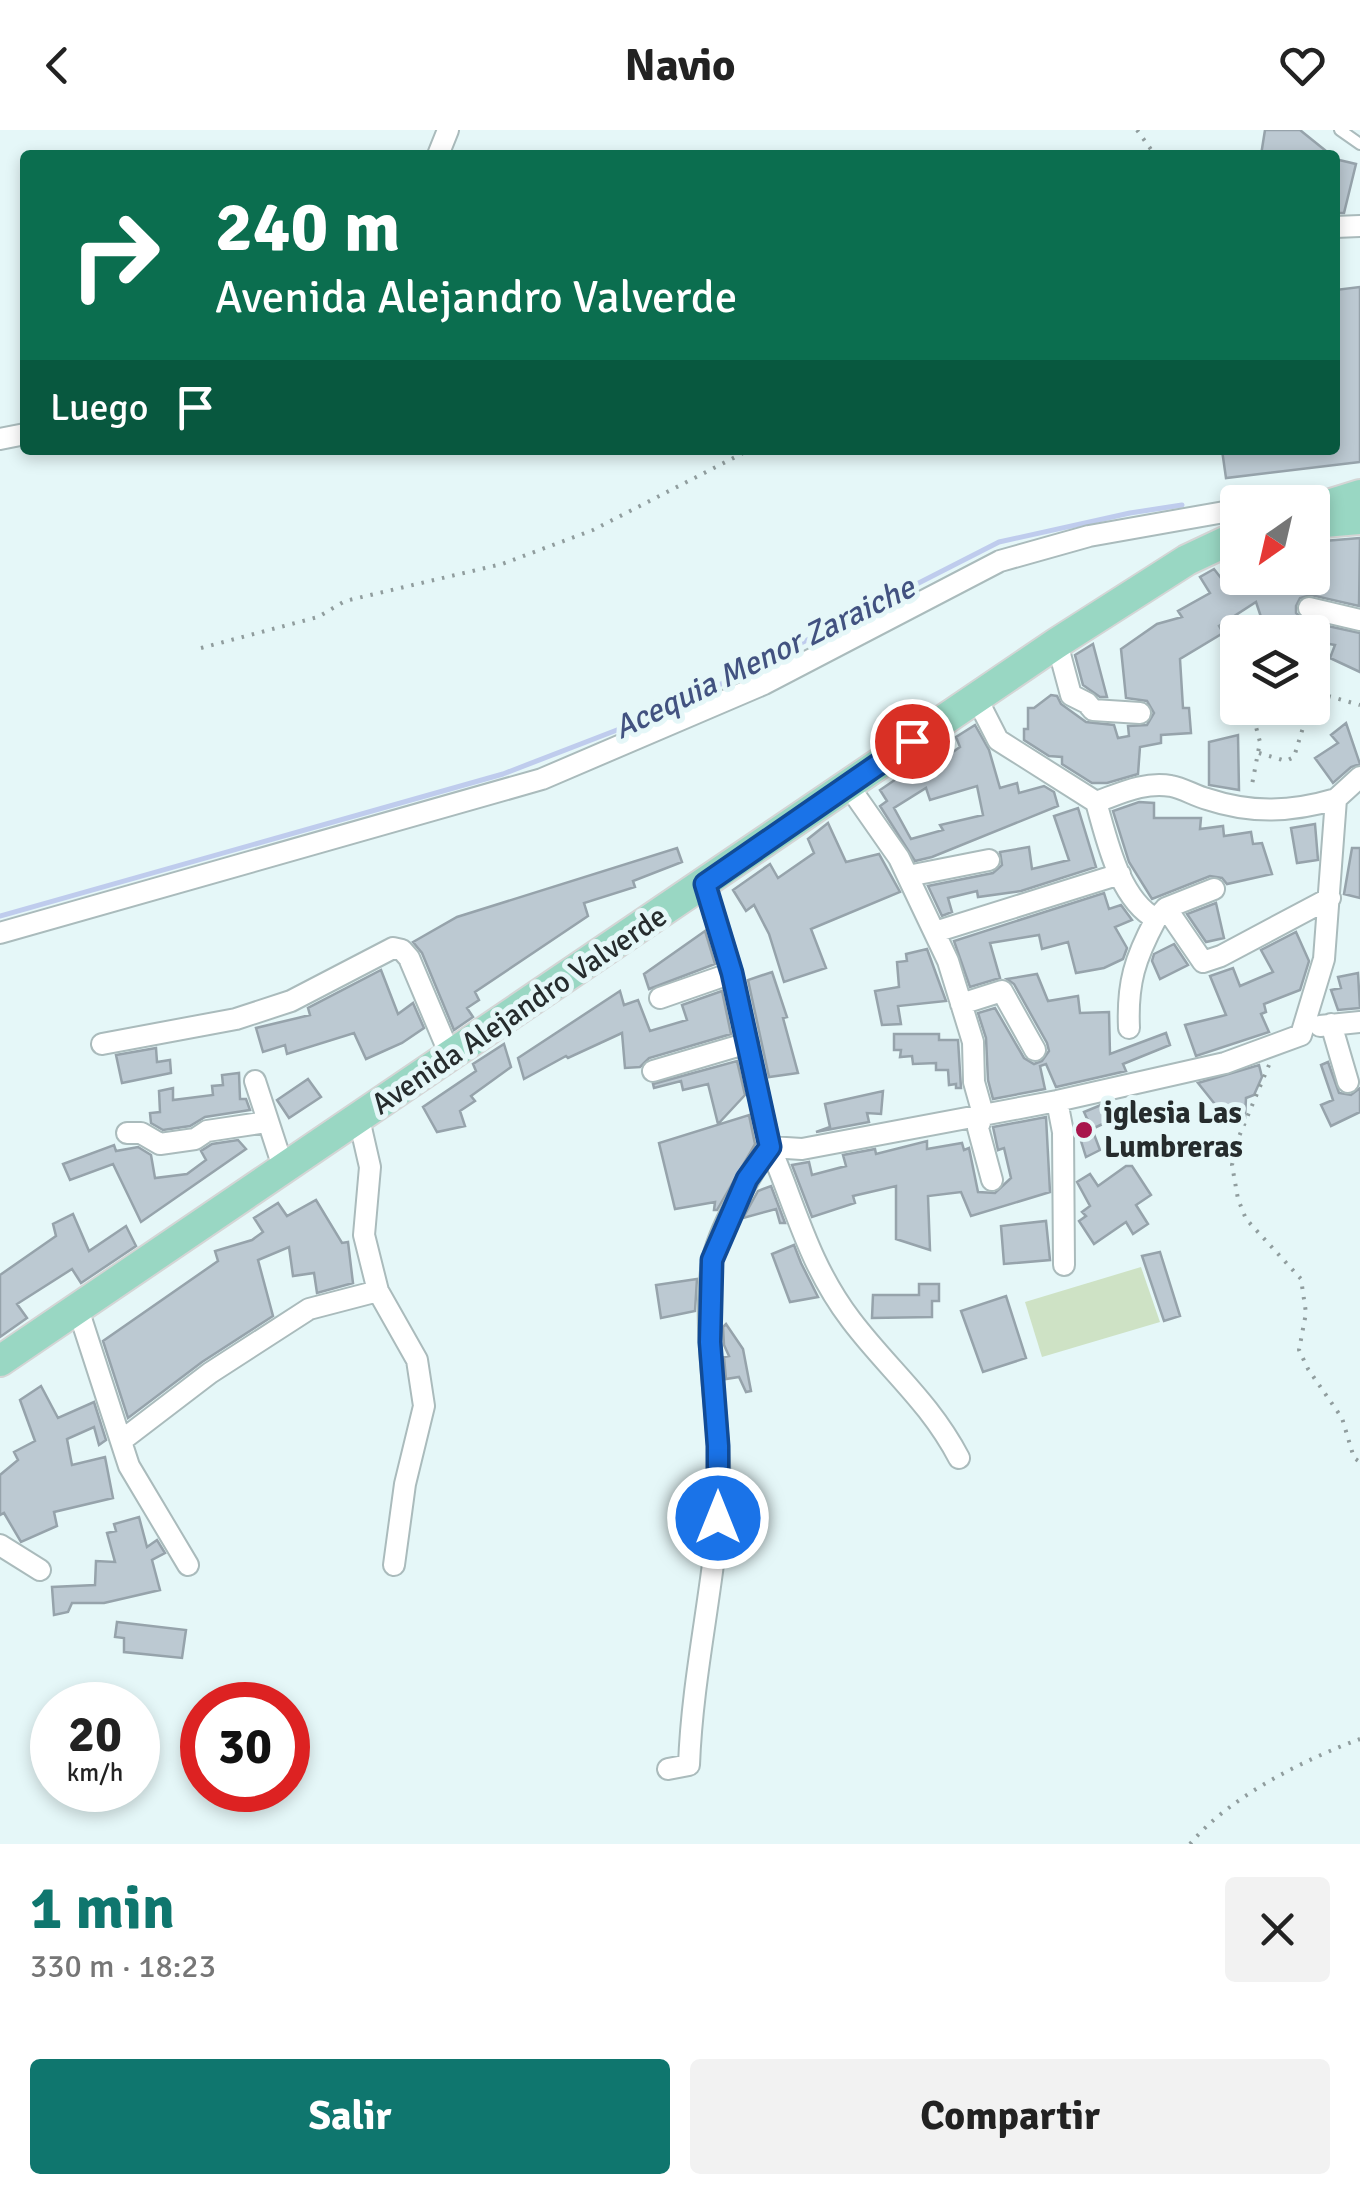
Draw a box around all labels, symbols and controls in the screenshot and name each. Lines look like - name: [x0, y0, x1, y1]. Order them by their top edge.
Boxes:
- icon: back: [30, 38, 85, 93]
- text: Navio: [624, 38, 736, 93]
- icon: heart: [1275, 38, 1330, 93]
- text: 240 m: [215, 184, 400, 270]
- icon: right: [50, 190, 180, 320]
- text: Avenida Alejandro Valverde: [215, 270, 737, 325]
- icon: arrive: [168, 380, 223, 435]
- text: Luego: [50, 384, 148, 431]
- north arrow: [1220, 485, 1330, 595]
- map controls: [1220, 485, 1330, 725]
- water label: Acequia Menor Zaraiche: [607, 567, 923, 747]
- button: layers: [1220, 615, 1330, 725]
- pin: [870, 699, 955, 784]
- icon: arrive: [885, 714, 940, 769]
- street label: Avenida Alejandro Valverde: [365, 898, 674, 1123]
- place label: iglesia Las Lumbreras: [1104, 1095, 1243, 1166]
- marker: iglesia Las Lumbreras: [1073, 1119, 1095, 1141]
- position arrow: [666, 1466, 770, 1570]
- speed limit sign: 30: [180, 1682, 310, 1812]
- text: 20: [68, 1704, 122, 1766]
- text: km/h: [67, 1757, 123, 1788]
- text: 1 min: [30, 1872, 175, 1946]
- button: close: [1225, 1877, 1330, 1982]
- text: 330 m · 18:23: [30, 1947, 216, 1986]
- button: Salir: [30, 2059, 670, 2174]
- button: Compartir: [690, 2059, 1330, 2174]

